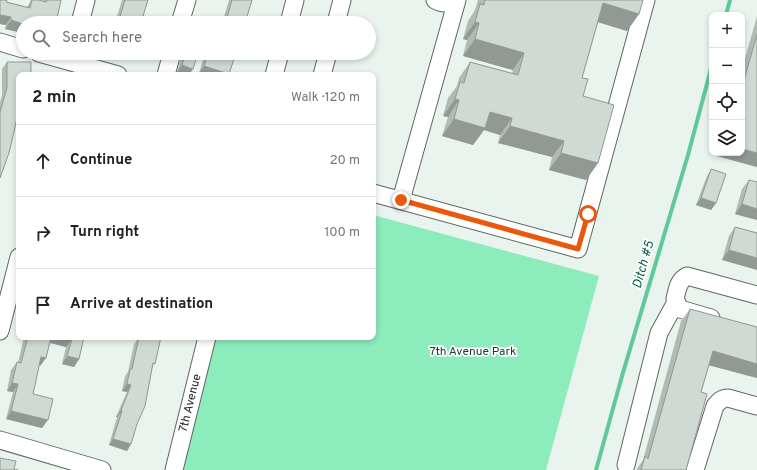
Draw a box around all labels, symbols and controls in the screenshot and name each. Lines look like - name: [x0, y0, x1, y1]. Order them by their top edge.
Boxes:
- map controls: [709, 12, 745, 156]
- button: +: [709, 12, 745, 48]
- search box: [16, 16, 376, 60]
- icon: search: [30, 27, 52, 49]
- text: Search here: [62, 29, 142, 48]
- button: −: [709, 48, 745, 84]
- button: locate: [709, 84, 745, 120]
- text: 2 min: [32, 87, 76, 109]
- text: Walk · 120 m: [291, 90, 360, 106]
- button: layers: [709, 120, 745, 156]
- icon: ahead: [32, 150, 54, 172]
- text: Continue: [70, 151, 132, 170]
- text: 20 m: [330, 153, 360, 169]
- route end: [392, 191, 410, 209]
- route start: [579, 205, 597, 223]
- icon: right: [32, 222, 54, 244]
- text: Turn right: [70, 223, 139, 242]
- text: 100 m: [324, 225, 360, 241]
- water label: Ditch #5: [630, 239, 658, 291]
- icon: arrive: [32, 294, 54, 316]
- text: Arrive at destination: [70, 295, 213, 314]
- park label: 7th Avenue Park: [429, 344, 517, 360]
- street label: 7th Avenue: [176, 372, 206, 434]

